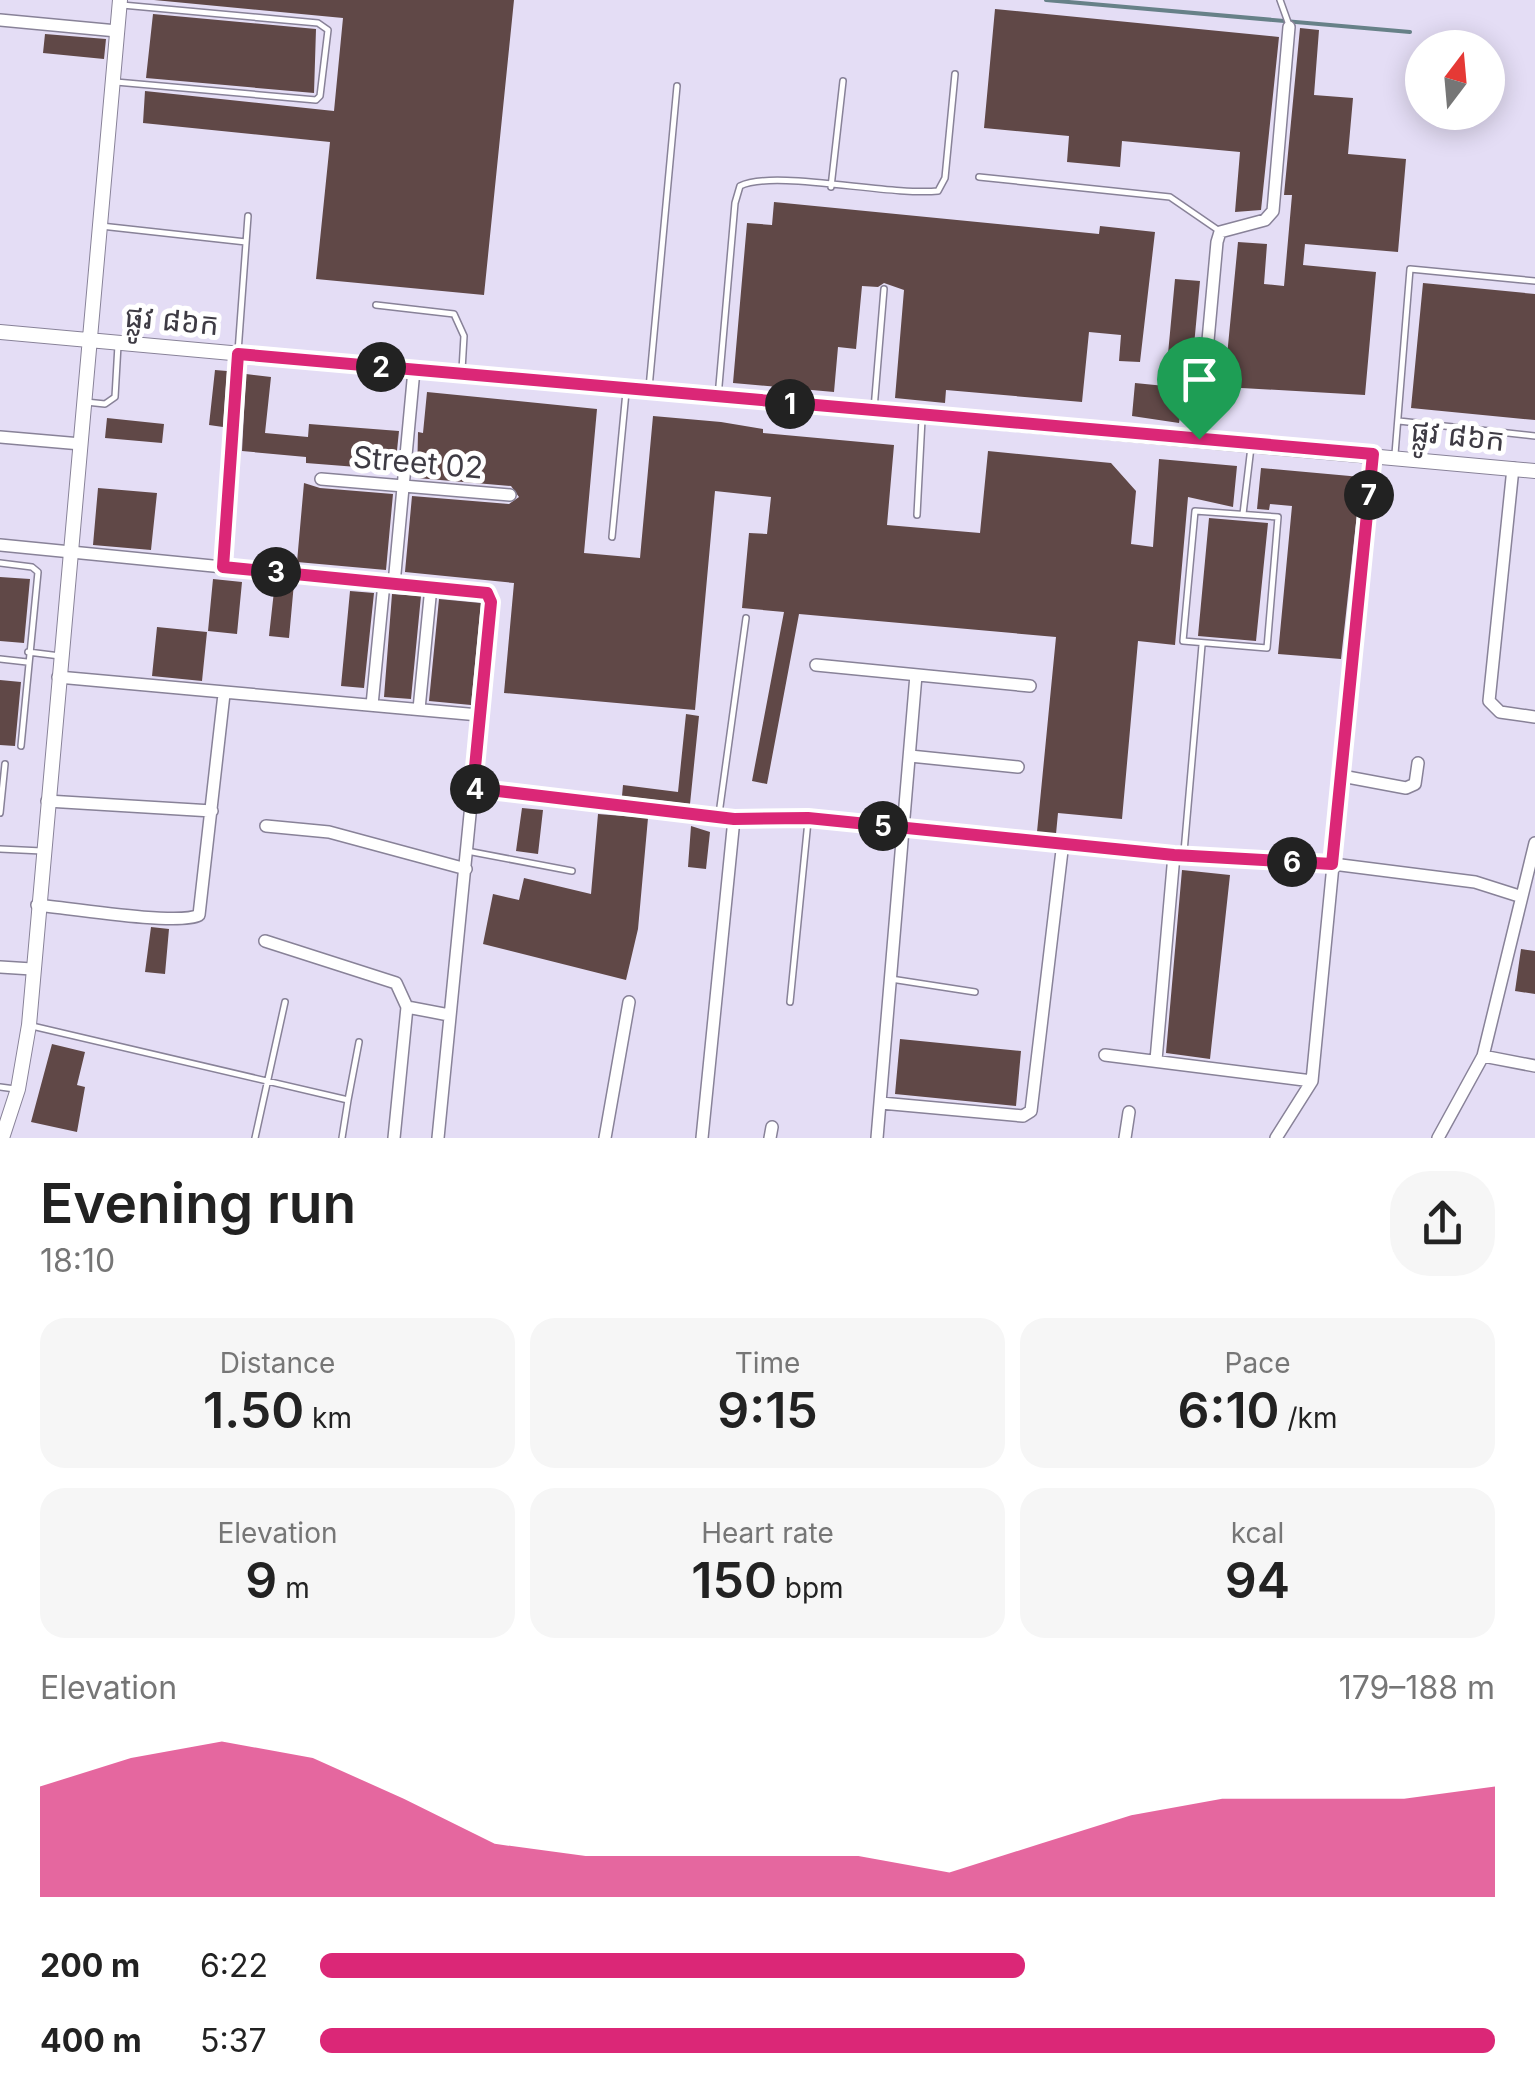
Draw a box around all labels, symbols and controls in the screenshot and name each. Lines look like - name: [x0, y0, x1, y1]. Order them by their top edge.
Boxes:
- north arrow: [1405, 30, 1505, 130]
- map controls: [1405, 30, 1505, 130]
- street label: ផ្លូវ ៨៦ក: [123, 298, 221, 351]
- pin: [1157, 337, 1242, 440]
- pin: 2: [356, 342, 406, 392]
- text: 2: [372, 350, 390, 384]
- icon: arrive: [1172, 352, 1227, 407]
- pin: 1: [765, 379, 815, 429]
- text: 1: [784, 387, 796, 421]
- street label: ផ្លូវ ៨៦ក: [1408, 412, 1507, 467]
- street label: Street 02: [352, 438, 484, 486]
- pin: 7: [1344, 470, 1394, 520]
- text: 7: [1361, 478, 1377, 512]
- pin: 3: [251, 547, 301, 597]
- text: 3: [267, 555, 285, 589]
- pin: 4: [450, 764, 500, 814]
- text: 4: [466, 772, 484, 806]
- pin: 5: [858, 801, 908, 851]
- text: 5: [874, 809, 892, 843]
- pin: 6: [1267, 837, 1317, 887]
- text: 6: [1283, 845, 1301, 879]
- text: Evening run: [40, 1170, 356, 1236]
- button: share: [1390, 1171, 1495, 1276]
- text: 18:10: [40, 1241, 115, 1280]
- text: Distance: [220, 1346, 335, 1380]
- text: Time: [735, 1346, 800, 1380]
- text: Pace: [1225, 1346, 1290, 1380]
- text: 1.50: [203, 1380, 304, 1440]
- text: 9:15: [717, 1380, 818, 1440]
- text: 6:10: [1178, 1380, 1280, 1440]
- text: km: [304, 1401, 352, 1435]
- text: /km: [1280, 1401, 1337, 1435]
- text: Elevation: [218, 1516, 337, 1550]
- text: Heart rate: [701, 1516, 834, 1550]
- text: kcal: [1231, 1516, 1284, 1550]
- text: 9: [245, 1550, 277, 1610]
- text: 150: [691, 1550, 777, 1610]
- text: 94: [1225, 1550, 1290, 1610]
- text: m: [277, 1571, 310, 1605]
- text: bpm: [777, 1571, 844, 1605]
- text: Elevation: [40, 1668, 177, 1707]
- text: 179–188 m: [1339, 1668, 1495, 1707]
- text: 200 m: [40, 1946, 140, 1985]
- text: 6:22: [200, 1946, 268, 1985]
- text: 400 m: [40, 2021, 142, 2060]
- text: 5:37: [200, 2021, 267, 2060]

